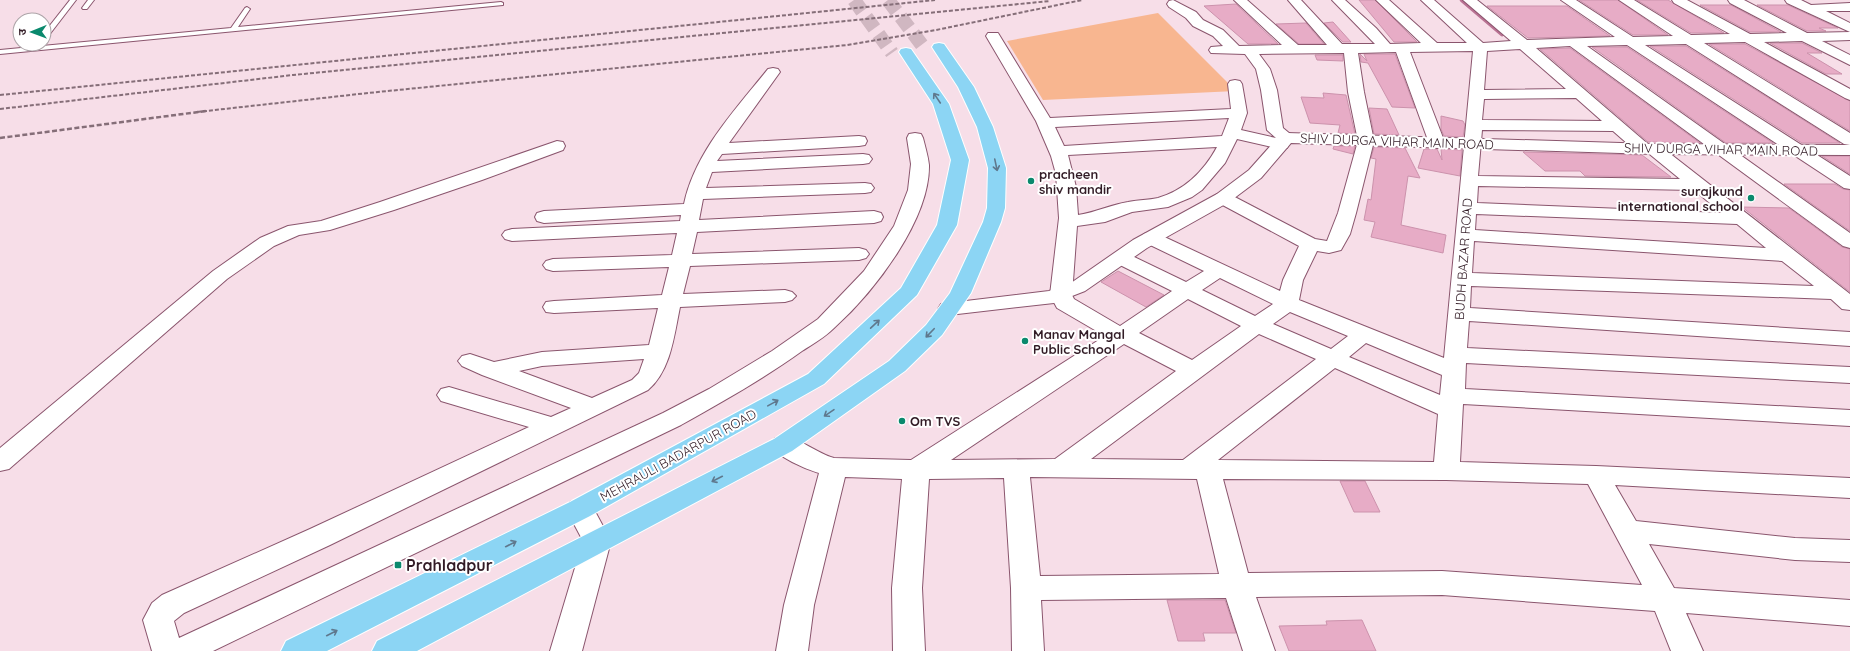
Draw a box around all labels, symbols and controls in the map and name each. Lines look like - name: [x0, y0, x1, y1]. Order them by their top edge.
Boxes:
- north arrow: [12, 12, 52, 52]
- text: उ: [15, 28, 29, 36]
- one-way arrow: [933, 93, 941, 104]
- street label: SHIV DURGA VIHAR MAIN ROAD: [1300, 130, 1494, 152]
- street label: SHIV DURGA VIHAR MAIN ROAD: [1624, 139, 1818, 159]
- one-way arrow: [992, 158, 1000, 171]
- place label: pracheen shiv mandir: [1039, 166, 1112, 197]
- marker: pracheen shiv mandir: [1026, 176, 1036, 186]
- place label: surajkund international school: [1618, 183, 1743, 214]
- marker: surajkund international school: [1746, 193, 1756, 203]
- street label: BUDH BAZAR ROAD: [1451, 198, 1475, 320]
- one-way arrow: [870, 319, 880, 328]
- place label: Manav Mangal Public School: [1033, 326, 1125, 357]
- one-way arrow: [925, 328, 935, 338]
- marker: Manav Mangal Public School: [1020, 336, 1030, 346]
- one-way arrow: [767, 398, 779, 406]
- street label: MEHRAULI BADARPUR ROAD: [597, 405, 759, 505]
- one-way arrow: [823, 410, 835, 418]
- place label: Om TVS: [910, 413, 960, 429]
- marker: Om TVS: [897, 416, 907, 426]
- one-way arrow: [711, 476, 723, 483]
- one-way arrow: [504, 540, 516, 547]
- place label: Prahladpur: [406, 555, 493, 575]
- marker: Prahladpur: [393, 560, 403, 570]
- one-way arrow: [326, 629, 338, 637]

